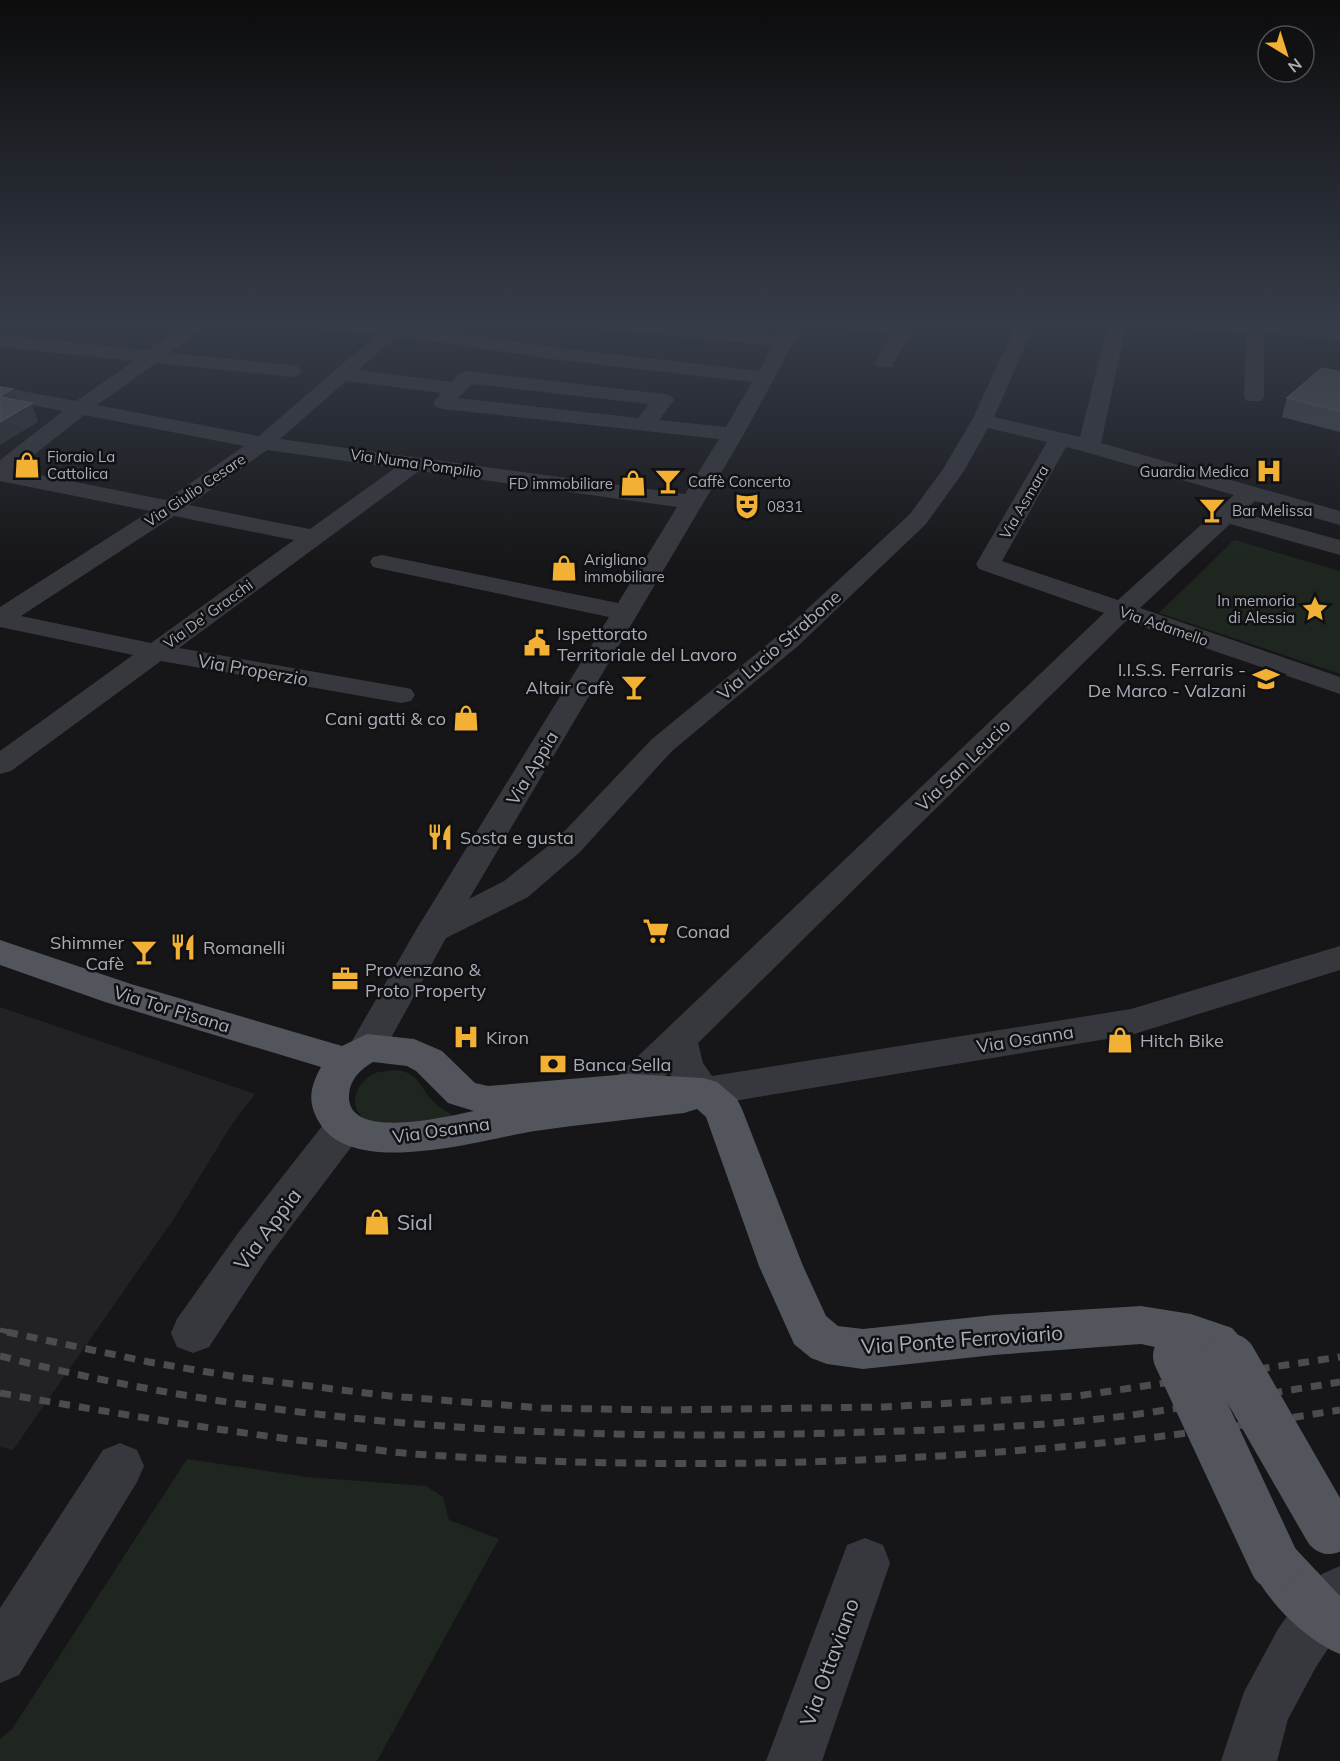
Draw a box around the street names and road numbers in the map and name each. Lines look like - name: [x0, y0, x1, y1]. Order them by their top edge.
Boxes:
- street label: Via Numa Pompilio: [349, 444, 483, 482]
- street label: Via Giulio Cesare: [141, 449, 249, 531]
- street label: Via Asmara: [995, 462, 1053, 542]
- street label: Via De' Gracchi: [160, 575, 256, 653]
- street label: Via Lucio Strabone: [712, 585, 846, 705]
- street label: Via Adamello: [1117, 602, 1211, 650]
- street label: Via Properzio: [196, 649, 310, 691]
- street label: Via San Leucio: [911, 714, 1015, 816]
- street label: Via Appia: [501, 727, 563, 809]
- street label: Via Tor Pisana: [111, 980, 233, 1038]
- street label: Via Osanna: [975, 1020, 1075, 1058]
- street label: Via Osanna: [391, 1112, 491, 1148]
- street label: Via Appia: [228, 1183, 306, 1275]
- street label: Via Ponte Ferroviario: [860, 1319, 1064, 1359]
- street label: Via Ottaviano: [794, 1595, 864, 1729]

